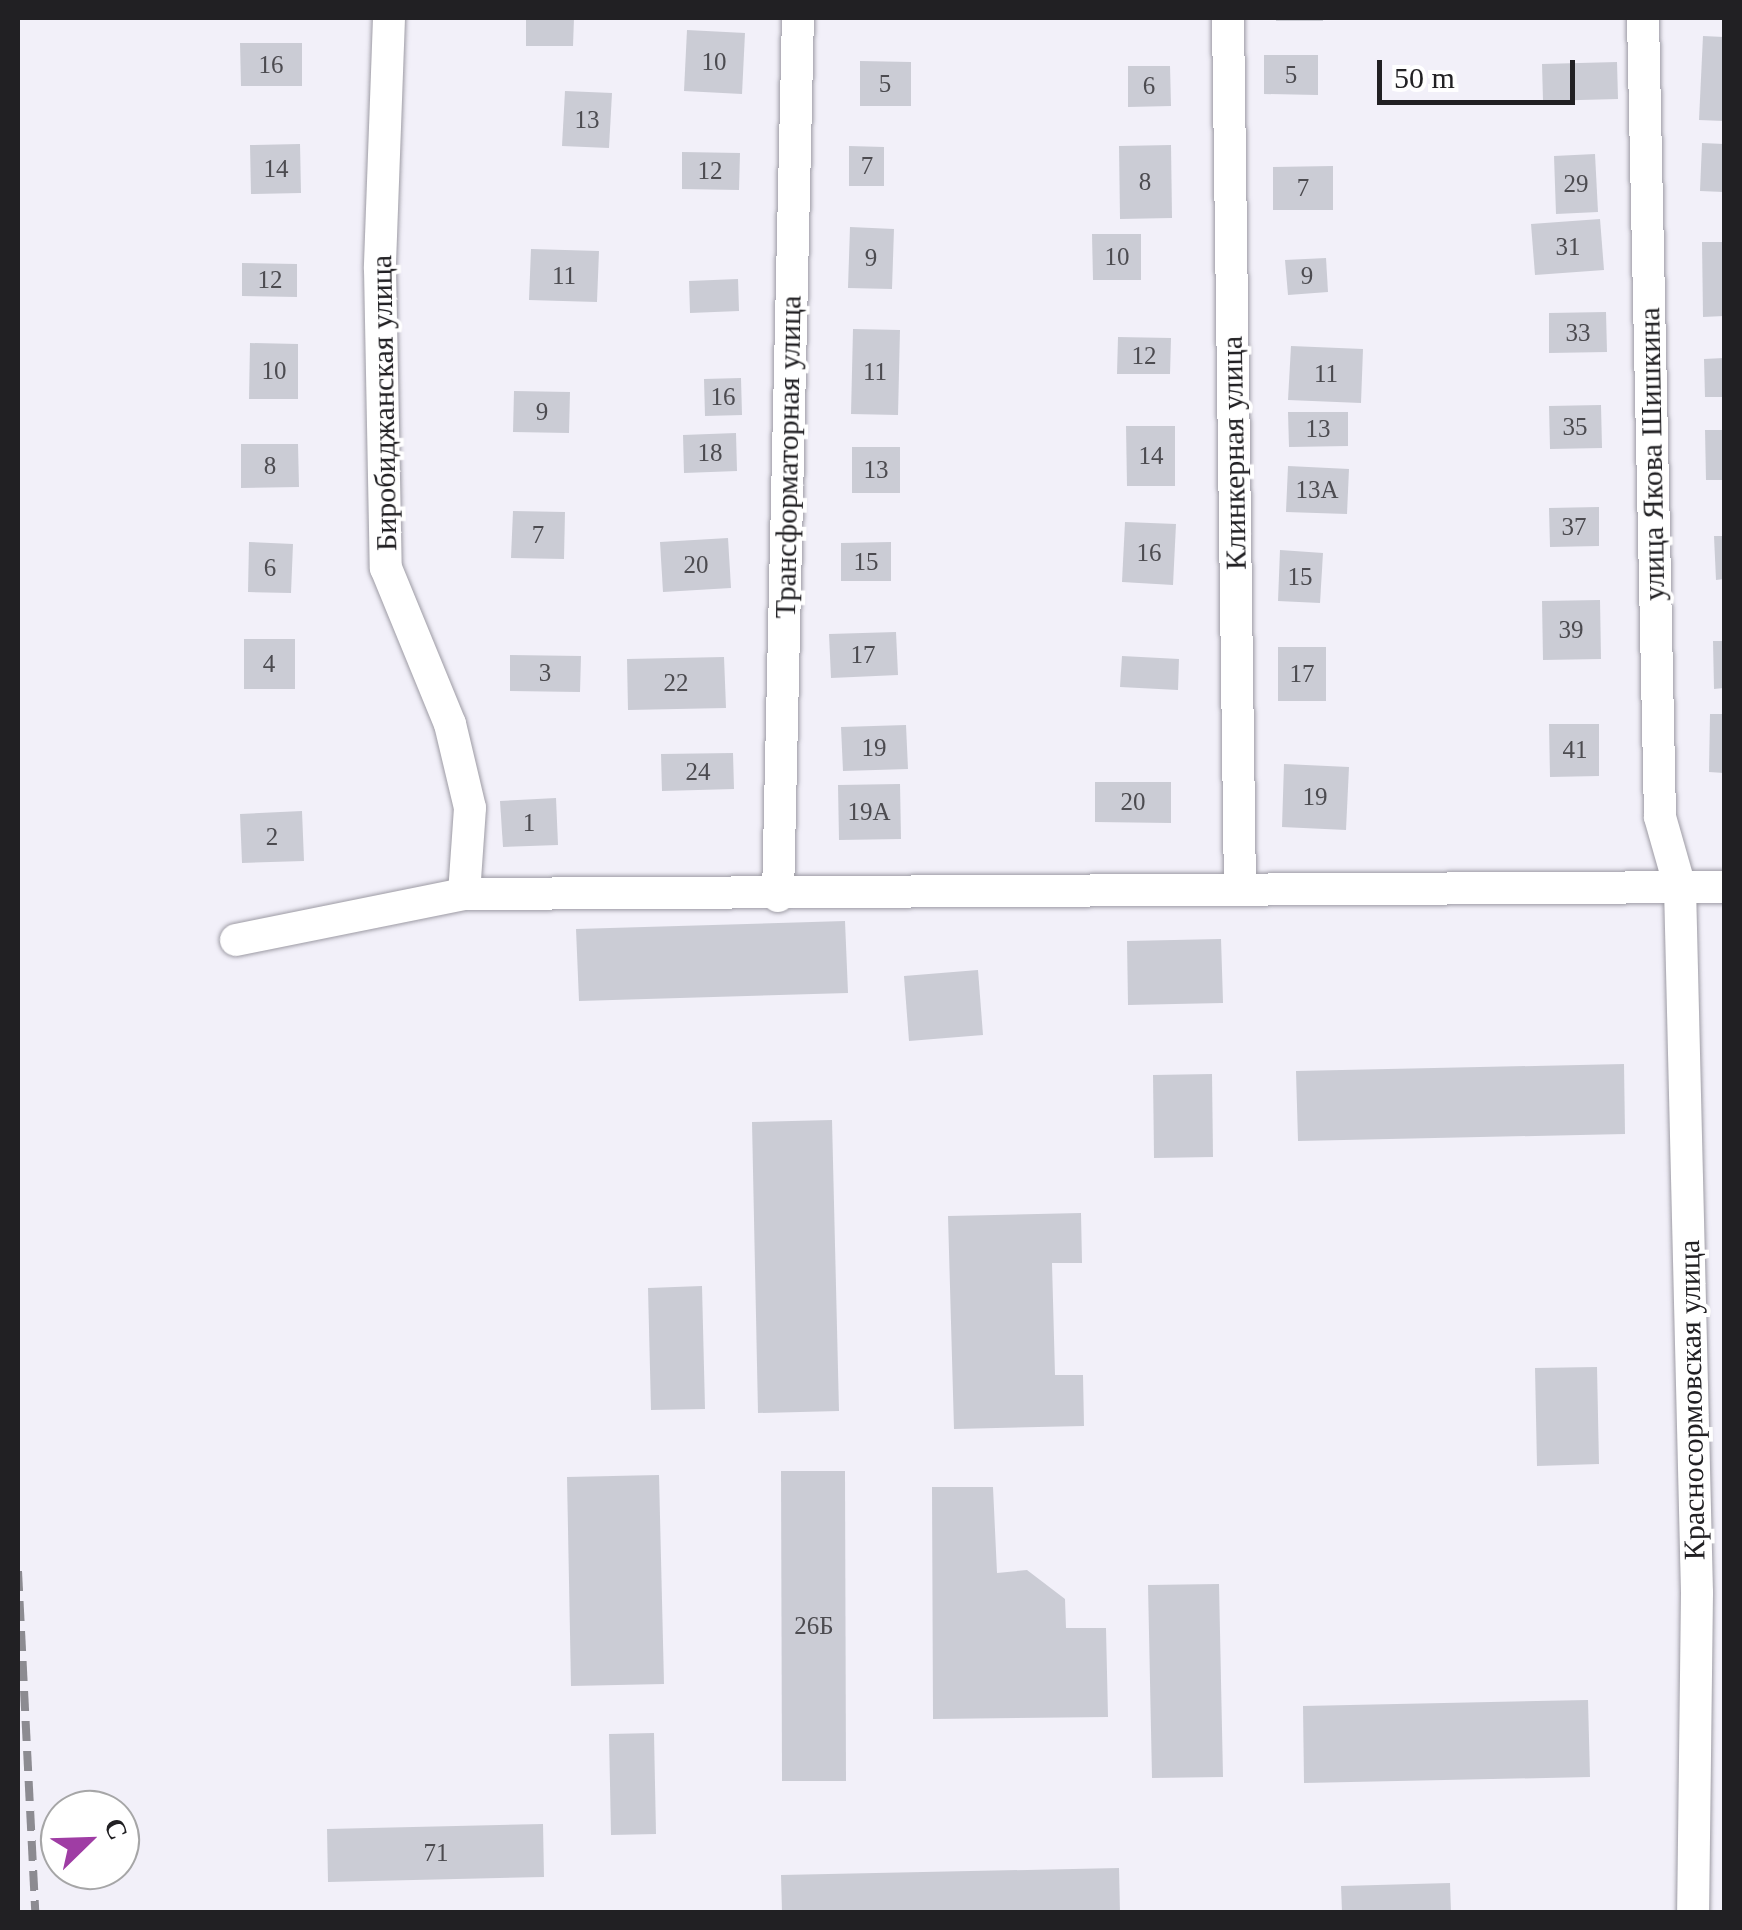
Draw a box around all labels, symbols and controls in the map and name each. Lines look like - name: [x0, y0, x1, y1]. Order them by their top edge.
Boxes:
- scale bar: [1382, 40, 1580, 102]
- house number: 10: [702, 47, 726, 77]
- house number: 16: [258, 50, 284, 80]
- house number: 5: [1285, 60, 1297, 90]
- text: 50 m: [1394, 61, 1455, 94]
- house number: 5: [879, 69, 891, 99]
- house number: 6: [1143, 71, 1155, 101]
- house number: 13: [574, 105, 600, 135]
- house number: 7: [861, 151, 873, 181]
- house number: 14: [264, 154, 288, 184]
- house number: 12: [698, 156, 722, 186]
- house number: 8: [1139, 167, 1151, 197]
- house number: 29: [1564, 169, 1588, 199]
- house number: 7: [1297, 173, 1309, 203]
- house number: 31: [1556, 232, 1580, 262]
- house number: 10: [1104, 242, 1130, 272]
- house number: 9: [865, 243, 877, 273]
- street label: Биробиджанская улица: [363, 255, 405, 551]
- house number: 11: [552, 261, 576, 291]
- house number: 9: [1301, 261, 1313, 291]
- house number: 12: [258, 265, 282, 295]
- street label: Трансформаторная улица: [767, 295, 809, 619]
- street label: улица Якова Шишкина: [1631, 307, 1673, 601]
- house number: 33: [1566, 318, 1590, 348]
- street label: Клинкерная улица: [1214, 336, 1254, 570]
- house number: 12: [1132, 341, 1156, 371]
- house number: 10: [262, 356, 286, 386]
- house number: 11: [863, 357, 887, 387]
- house number: 11: [1314, 359, 1338, 389]
- house number: 16: [710, 382, 736, 412]
- house number: 9: [536, 397, 548, 427]
- house number: 35: [1562, 412, 1588, 442]
- house number: 13: [1306, 414, 1330, 444]
- house number: 18: [698, 438, 722, 468]
- house number: 14: [1138, 441, 1164, 471]
- house number: 8: [264, 451, 276, 481]
- house number: 13: [864, 455, 888, 485]
- house number: 13А: [1295, 475, 1339, 505]
- house number: 37: [1562, 512, 1586, 542]
- house number: 7: [532, 520, 544, 550]
- house number: 16: [1136, 538, 1162, 568]
- house number: 15: [854, 547, 878, 577]
- house number: 20: [684, 550, 708, 580]
- house number: 6: [264, 553, 276, 583]
- house number: 15: [1288, 562, 1312, 592]
- house number: 39: [1558, 615, 1584, 645]
- house number: 17: [850, 640, 876, 670]
- house number: 4: [263, 649, 275, 679]
- house number: 3: [539, 658, 551, 688]
- house number: 17: [1290, 659, 1314, 689]
- house number: 22: [664, 668, 688, 698]
- house number: 19: [862, 733, 886, 763]
- house number: 41: [1562, 735, 1588, 765]
- house number: 24: [686, 757, 710, 787]
- house number: 19: [1302, 782, 1328, 812]
- house number: 20: [1120, 787, 1146, 817]
- house number: 19А: [847, 797, 891, 827]
- house number: 1: [523, 808, 535, 838]
- house number: 2: [266, 822, 278, 852]
- street label: Красносормовская улица: [1671, 1240, 1713, 1560]
- house number: 26Б: [794, 1611, 834, 1641]
- north arrow: [40, 1790, 140, 1890]
- text: С: [98, 1813, 134, 1844]
- house number: 71: [424, 1838, 448, 1868]

